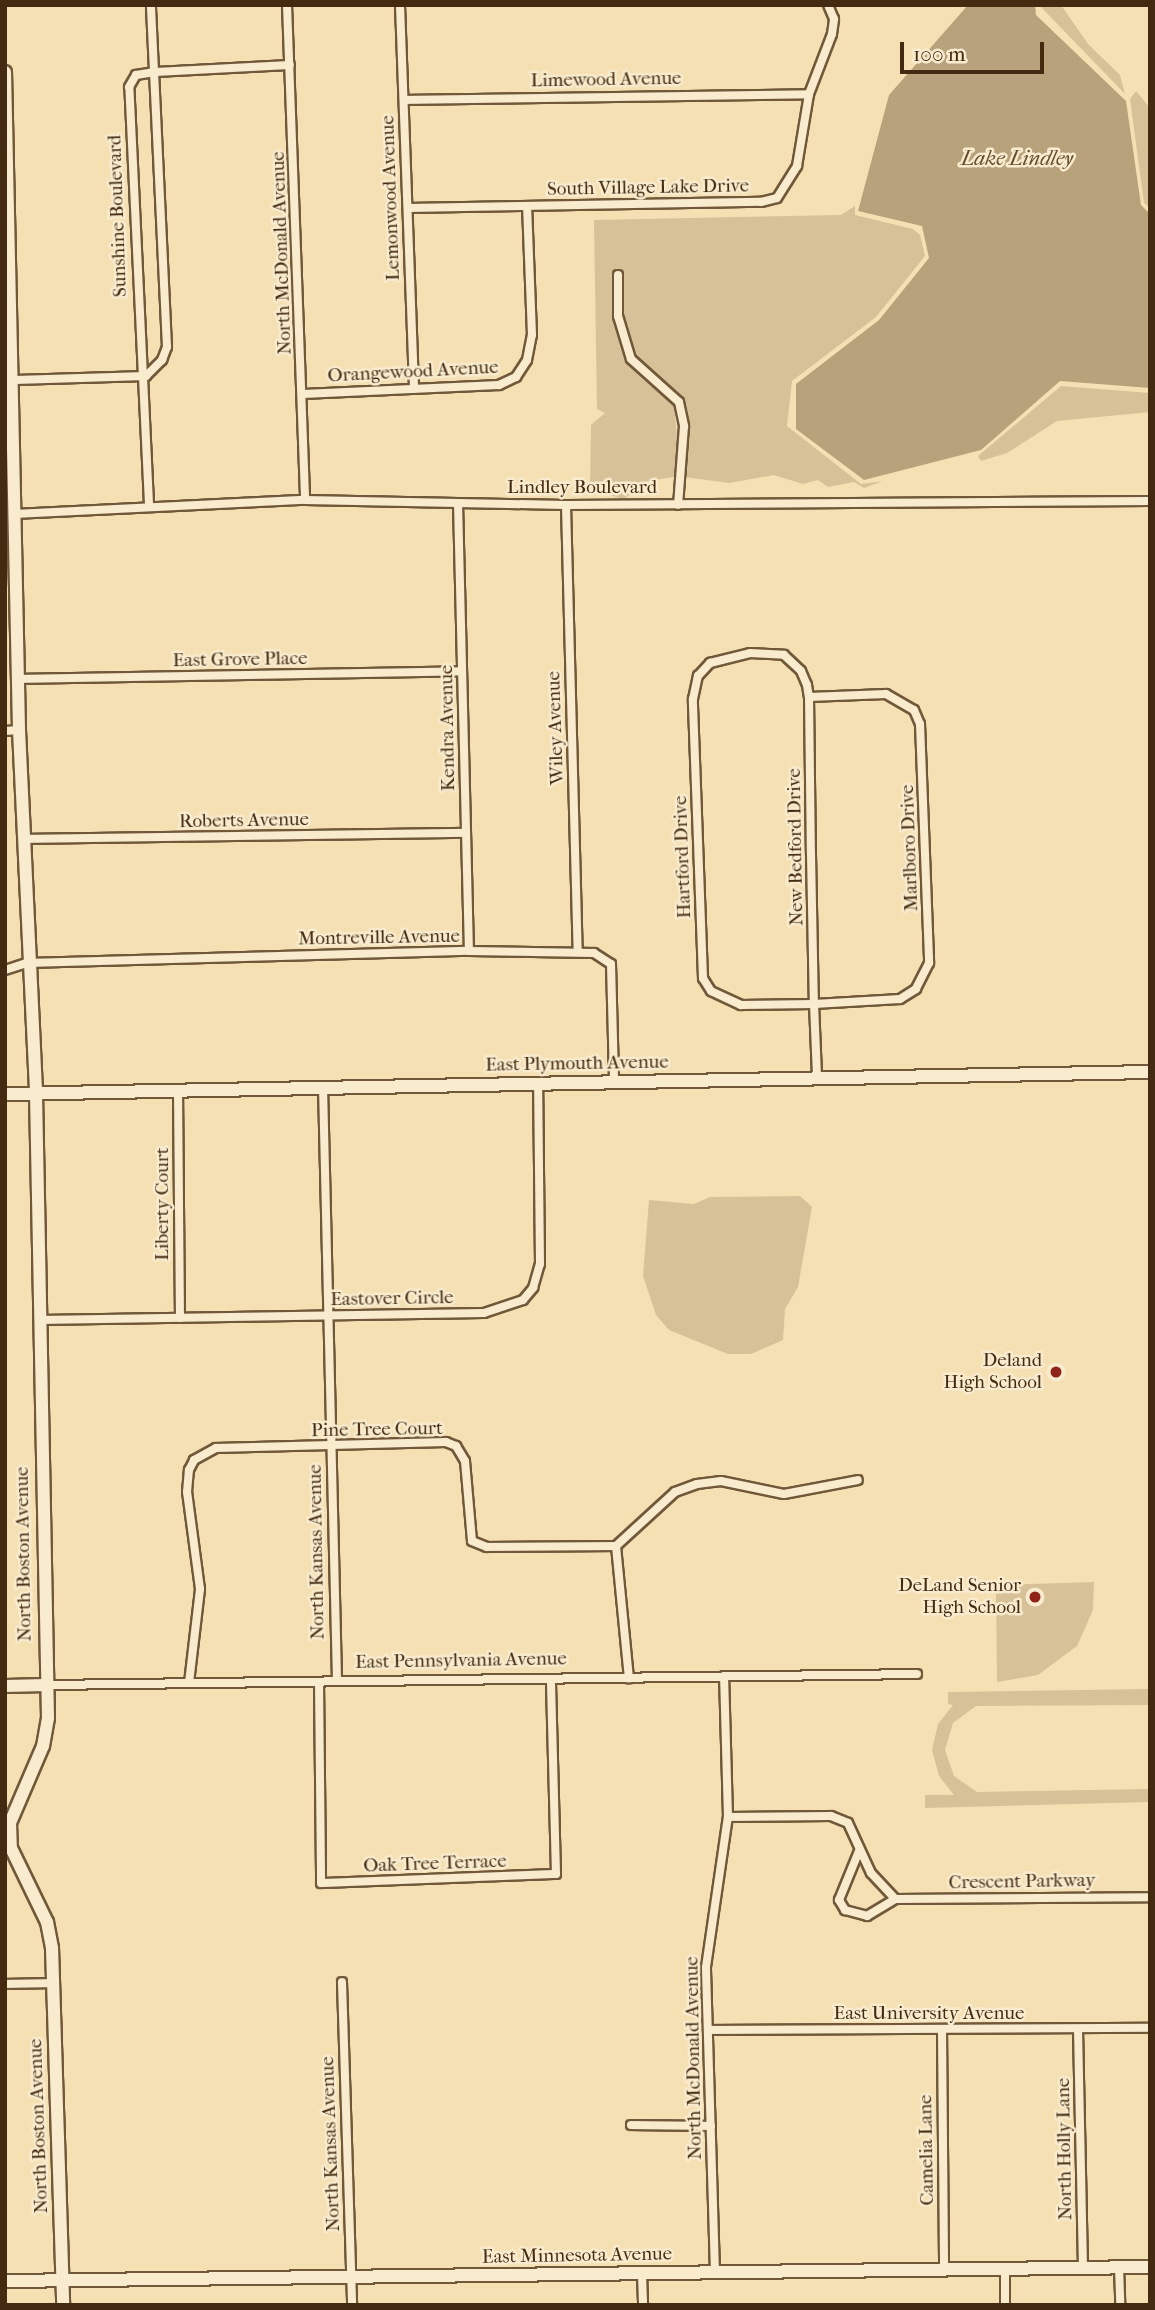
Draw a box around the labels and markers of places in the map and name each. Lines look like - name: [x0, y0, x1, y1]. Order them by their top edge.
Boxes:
- place label: Deland High School: [943, 1350, 1042, 1394]
- marker: Deland High School: [1048, 1364, 1064, 1380]
- place label: DeLand Senior High School: [898, 1575, 1021, 1619]
- marker: DeLand Senior High School: [1027, 1589, 1043, 1605]

